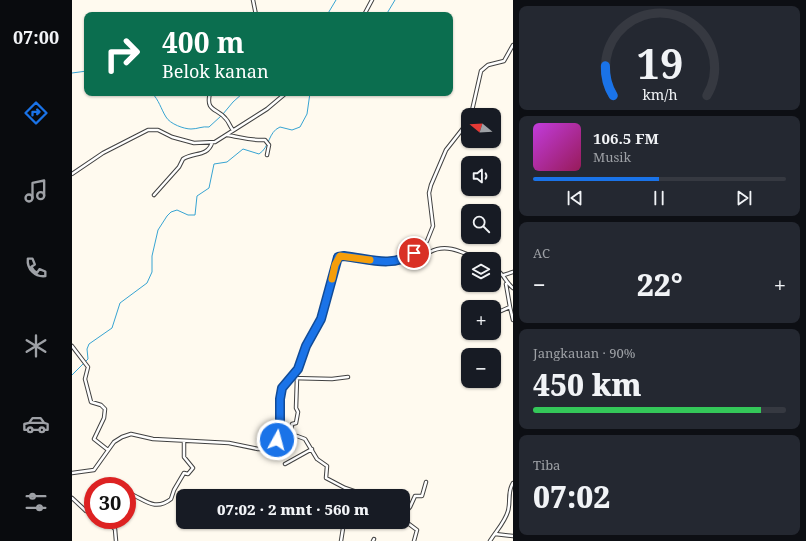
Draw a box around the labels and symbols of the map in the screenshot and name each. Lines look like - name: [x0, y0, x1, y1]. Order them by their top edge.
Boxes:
- north arrow: [461, 108, 501, 148]
- pin: [397, 236, 431, 270]
- position arrow: [256, 419, 298, 461]
- speed limit sign: 30: [84, 477, 136, 529]

